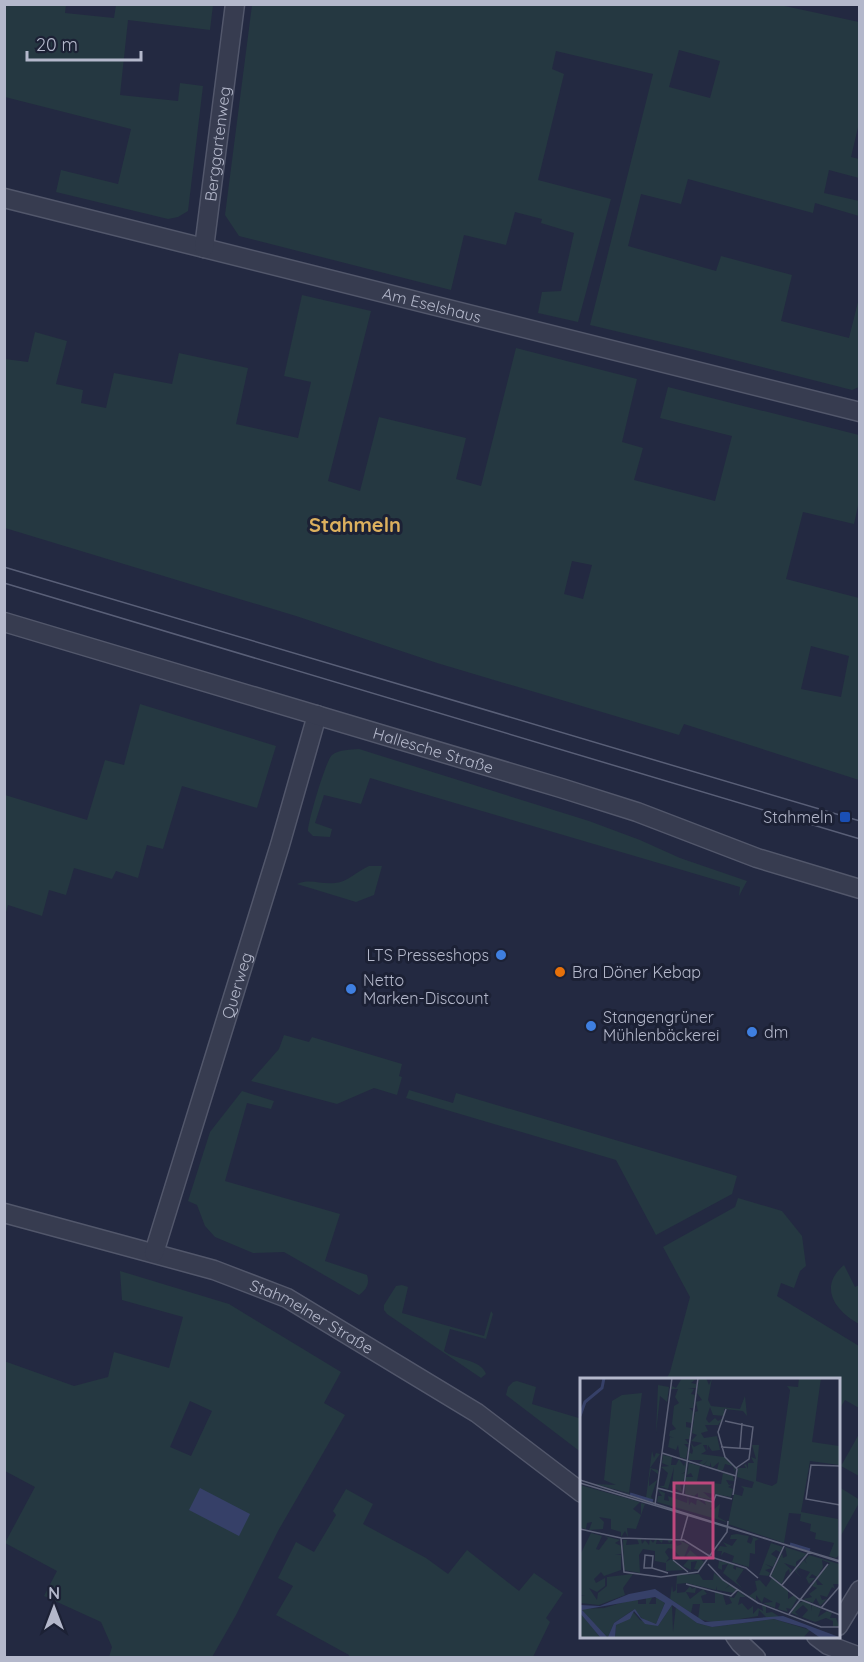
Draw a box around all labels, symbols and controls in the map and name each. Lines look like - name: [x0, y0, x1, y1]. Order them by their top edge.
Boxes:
- scale bar: [27, 24, 141, 62]
- text: 20 m: [36, 33, 78, 56]
- street label: Berggartenweg: [200, 85, 234, 203]
- street label: Am Eselshaus: [380, 283, 483, 327]
- district label: Stahmeln: [309, 512, 401, 537]
- street label: Hallesche Straße: [371, 723, 496, 777]
- place label: Stahmeln: [763, 807, 833, 827]
- marker: Stahmeln: [838, 810, 852, 824]
- place label: LTS Presseshops: [367, 945, 489, 965]
- marker: LTS Presseshops: [494, 948, 508, 962]
- street label: Querweg: [217, 950, 256, 1021]
- place label: Bra Döner Kebap: [572, 962, 701, 982]
- marker: Bra Döner Kebap: [553, 965, 567, 979]
- place label: Netto Marken-Discount: [363, 970, 489, 1008]
- marker: Netto Marken-Discount: [344, 982, 358, 996]
- place label: Stangengrüner Mühlenbäckerei: [603, 1007, 719, 1045]
- marker: Stangengrüner Mühlenbäckerei: [584, 1019, 598, 1033]
- place label: dm: [764, 1022, 788, 1042]
- marker: dm: [745, 1025, 759, 1039]
- street label: Stahmelner Straße: [247, 1275, 377, 1358]
- inset map: [580, 1378, 840, 1638]
- north arrow: [24, 1578, 84, 1638]
- text: N: [48, 1583, 60, 1603]

